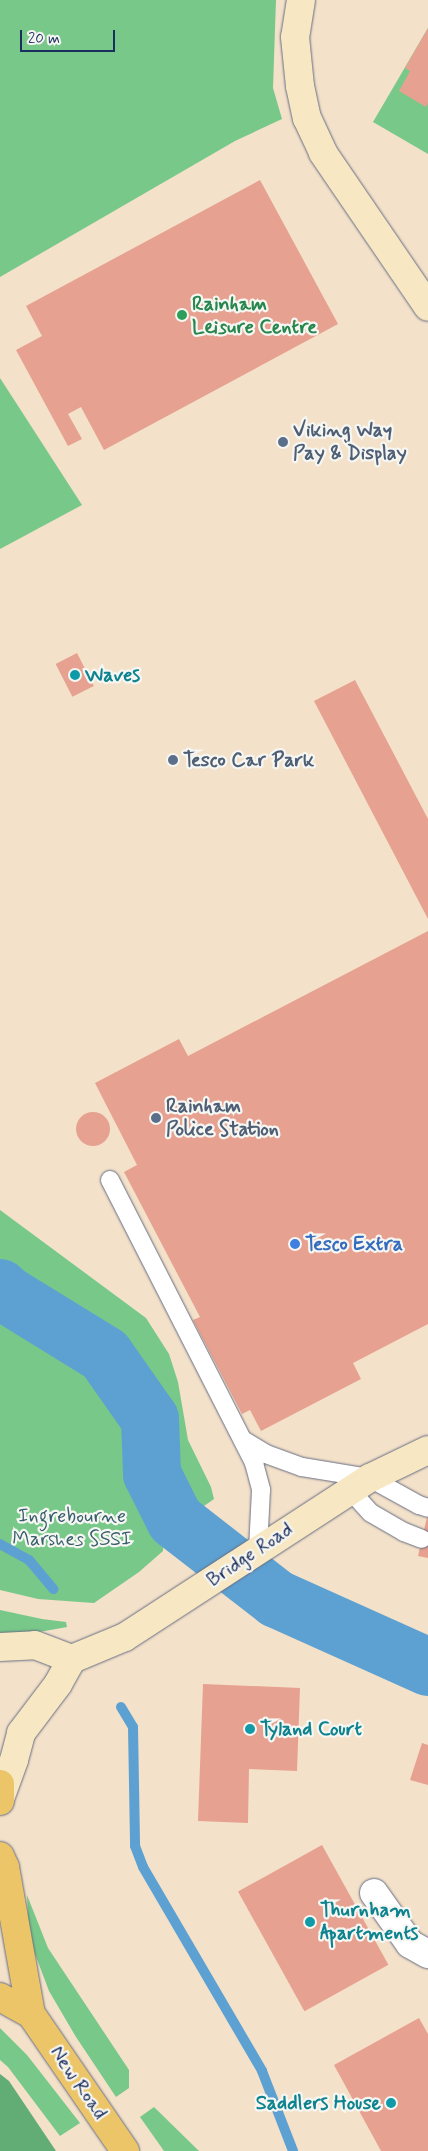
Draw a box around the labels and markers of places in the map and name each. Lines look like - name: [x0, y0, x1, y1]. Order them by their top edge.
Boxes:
- place label: Rainham Leisure Centre: [192, 292, 321, 339]
- marker: Rainham Leisure Centre: [176, 309, 188, 321]
- place label: Viking Way Pay & Display: [293, 419, 407, 466]
- marker: Viking Way Pay & Display: [277, 436, 289, 448]
- place label: Waves: [85, 663, 140, 687]
- marker: Waves: [69, 669, 81, 681]
- place label: Tesco Car Park: [183, 748, 309, 772]
- marker: Tesco Car Park: [167, 754, 179, 766]
- place label: Rainham Police Station: [166, 1094, 278, 1141]
- marker: Rainham Police Station: [150, 1112, 162, 1124]
- place label: Tesco Extra: [305, 1232, 402, 1256]
- marker: Tesco Extra: [289, 1238, 301, 1250]
- place label: Tyland Court: [260, 1717, 366, 1741]
- marker: Tyland Court: [244, 1723, 256, 1735]
- place label: Thurnham Apartments: [320, 1898, 418, 1945]
- marker: Thurnham Apartments: [304, 1916, 316, 1928]
- place label: Saddlers House: [256, 2091, 381, 2115]
- marker: Saddlers House: [385, 2097, 397, 2109]

